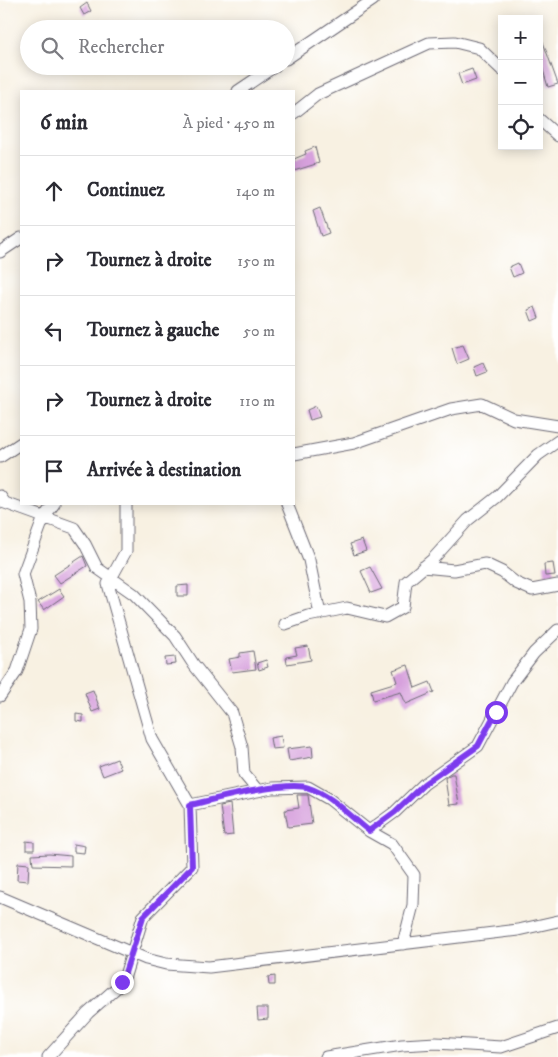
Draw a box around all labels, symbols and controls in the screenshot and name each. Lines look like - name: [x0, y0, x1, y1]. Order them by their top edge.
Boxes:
- map controls: [498, 15, 543, 150]
- button: +: [498, 15, 543, 60]
- search box: [20, 20, 295, 75]
- icon: search: [38, 34, 66, 62]
- text: Rechercher: [78, 36, 164, 59]
- button: −: [498, 60, 543, 105]
- button: locate: [498, 105, 543, 150]
- text: 6 min: [40, 110, 88, 136]
- text: À pied · 450 m: [183, 113, 275, 133]
- icon: ahead: [40, 177, 68, 205]
- text: Continuez: [87, 179, 165, 202]
- text: 140 m: [236, 181, 275, 201]
- icon: right: [40, 247, 68, 275]
- text: Tournez à droite: [87, 249, 212, 272]
- text: 150 m: [237, 251, 275, 271]
- icon: left: [40, 317, 68, 345]
- text: Tournez à gauche: [87, 319, 219, 342]
- text: 50 m: [243, 321, 275, 341]
- icon: right: [40, 387, 68, 415]
- text: Tournez à droite: [87, 389, 212, 412]
- text: 110 m: [239, 391, 275, 411]
- icon: arrive: [40, 457, 68, 485]
- text: Arrivée à destination: [87, 459, 241, 482]
- route start: [485, 701, 508, 724]
- route end: [111, 971, 134, 994]

